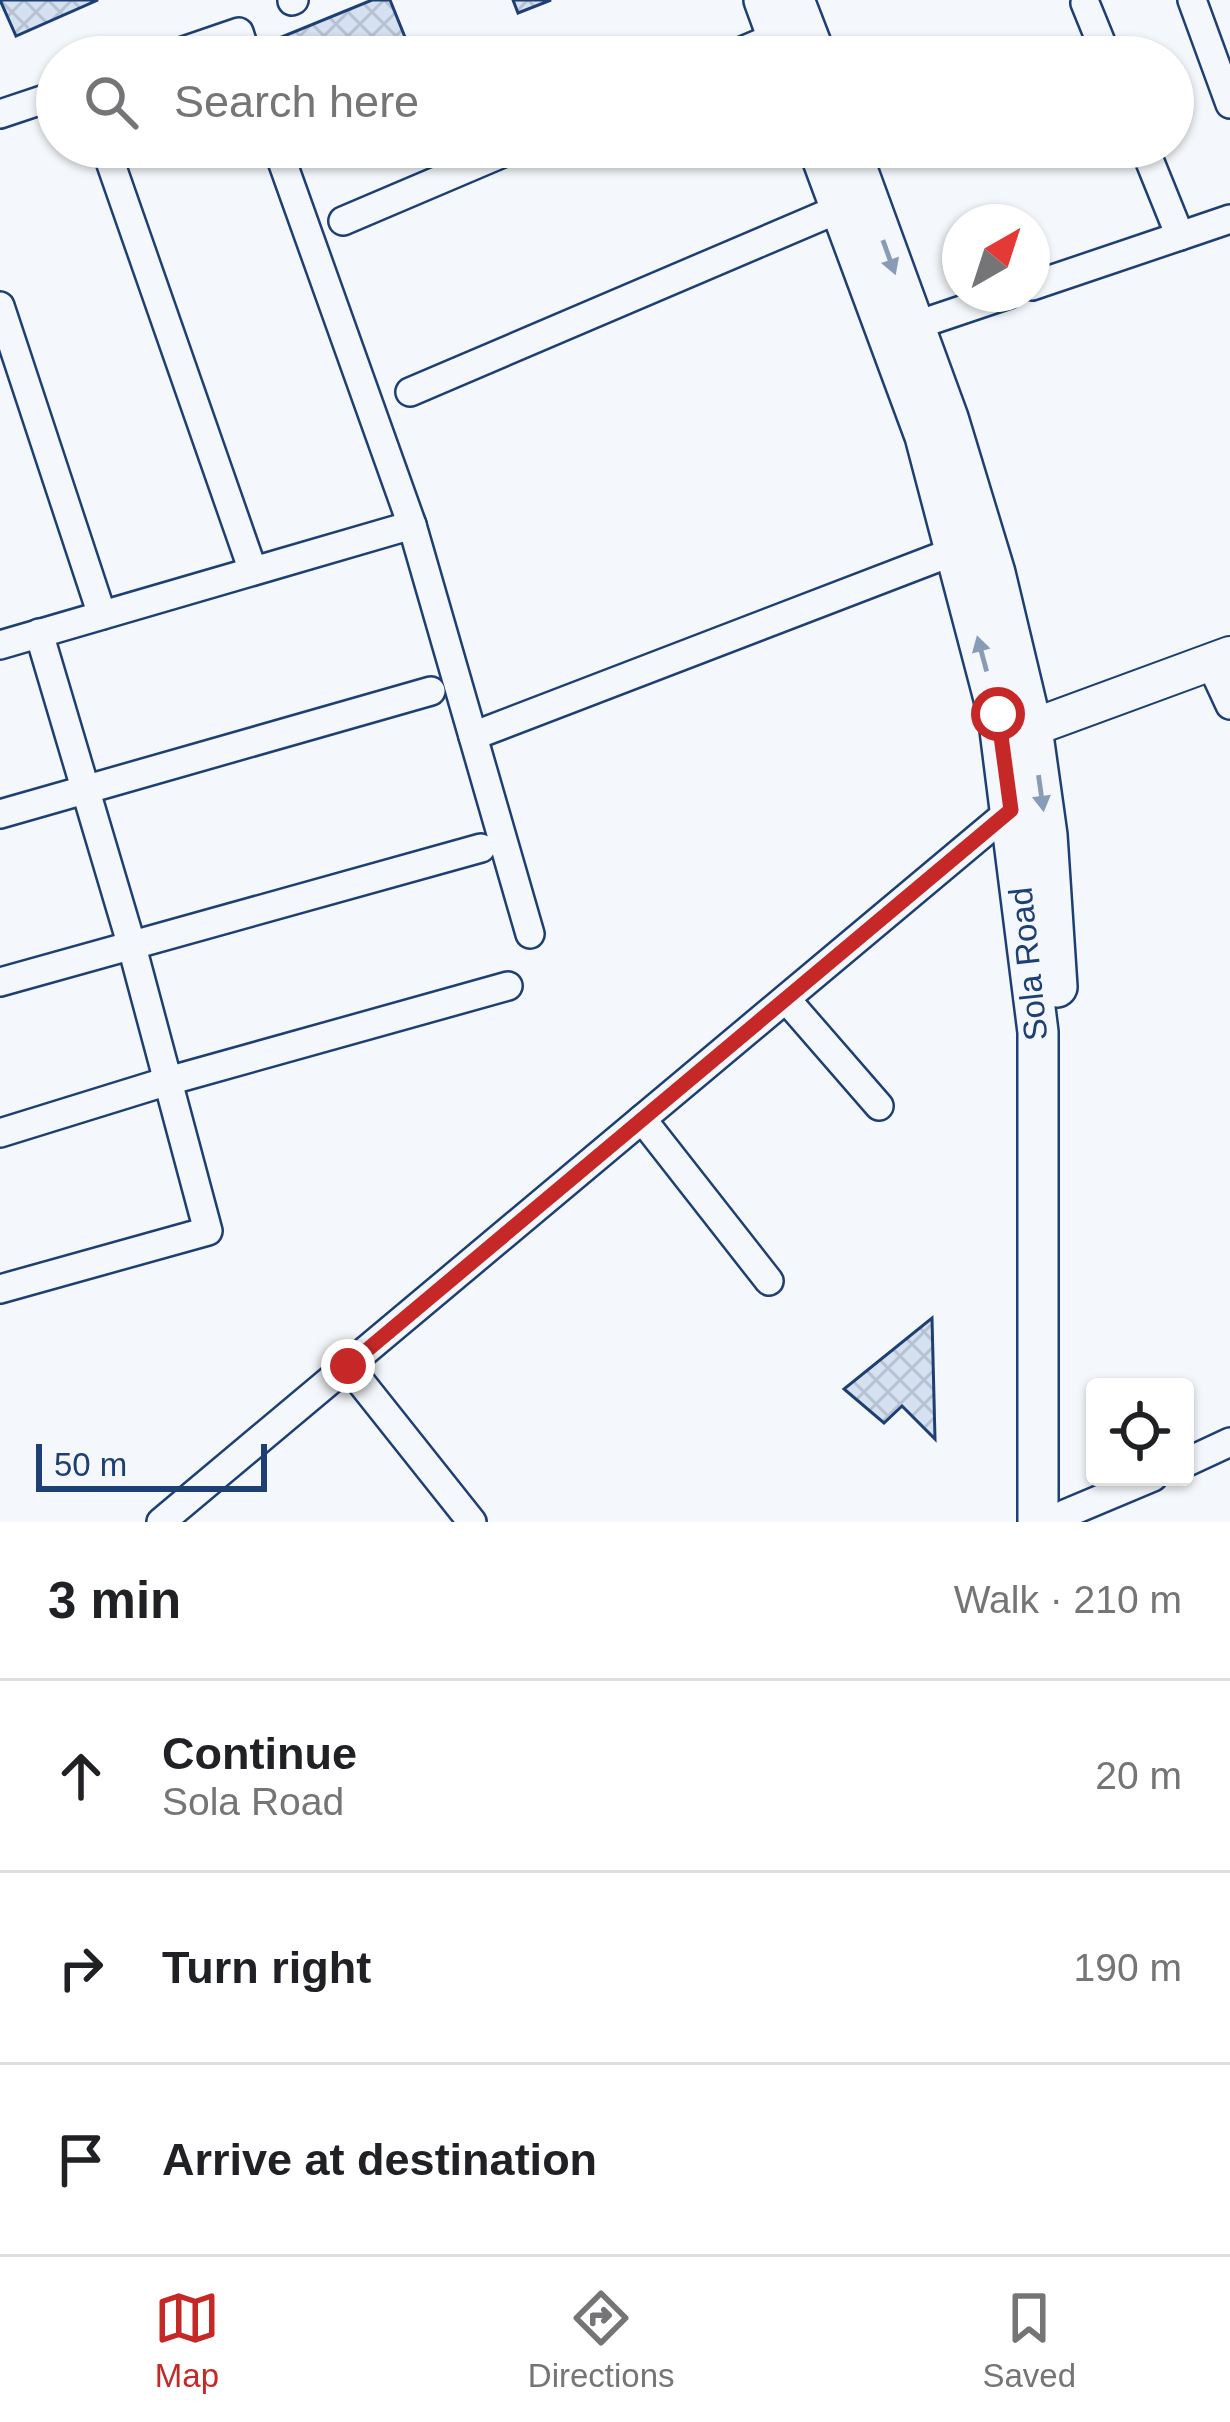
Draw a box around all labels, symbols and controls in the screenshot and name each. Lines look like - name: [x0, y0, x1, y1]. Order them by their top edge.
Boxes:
- search box: [36, 36, 1194, 168]
- icon: search: [78, 69, 144, 135]
- text: Search here: [174, 76, 419, 127]
- north arrow: [942, 204, 1050, 312]
- one-way arrow: [881, 239, 899, 275]
- one-way arrow: [972, 635, 991, 672]
- route start: [971, 687, 1025, 741]
- one-way arrow: [1032, 774, 1051, 812]
- street label: Sola Road: [1002, 885, 1054, 1043]
- route end: [321, 1339, 375, 1393]
- map controls: [1086, 1378, 1194, 1486]
- button: locate: [1086, 1378, 1194, 1486]
- scale bar: [36, 1438, 267, 1491]
- text: 50 m: [54, 1446, 127, 1483]
- text: 3 min: [48, 1572, 181, 1629]
- text: Walk · 210 m: [954, 1578, 1182, 1621]
- text: Continue: [162, 1728, 357, 1779]
- icon: ahead: [48, 1743, 114, 1809]
- text: 20 m: [1095, 1754, 1182, 1797]
- text: Sola Road: [162, 1780, 344, 1823]
- icon: right: [48, 1935, 114, 2001]
- text: Turn right: [162, 1942, 371, 1993]
- text: 190 m: [1074, 1946, 1182, 1989]
- icon: arrive: [48, 2127, 114, 2193]
- text: Arrive at destination: [162, 2134, 597, 2185]
- tab: Map: [154, 2285, 220, 2395]
- tab: Directions: [528, 2285, 675, 2395]
- tab: Saved: [982, 2285, 1076, 2395]

